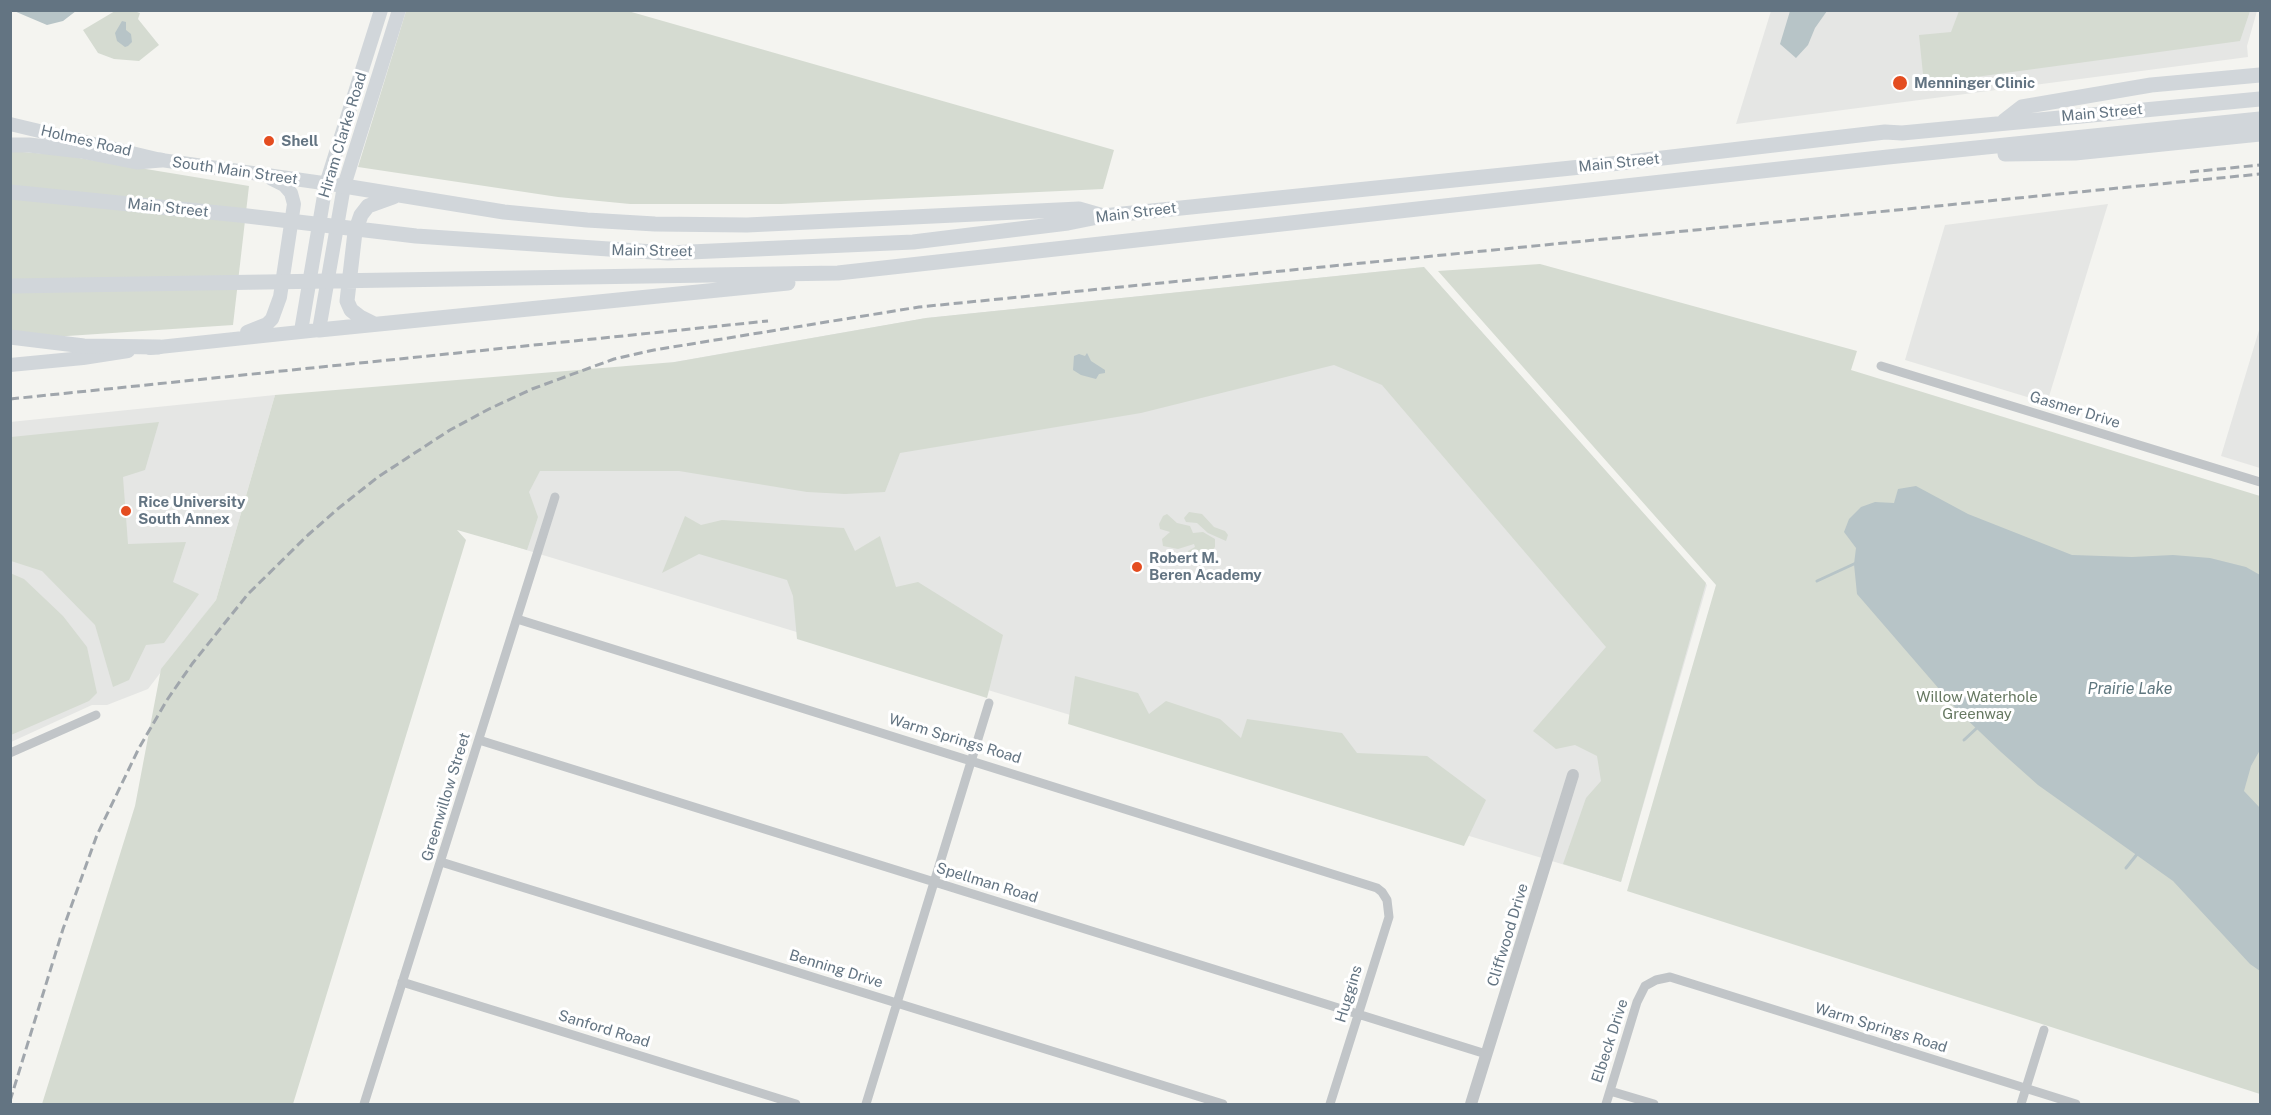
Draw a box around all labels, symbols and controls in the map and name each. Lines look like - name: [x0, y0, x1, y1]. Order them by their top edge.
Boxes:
- street label: Hiram Clarke Road: [315, 70, 371, 200]
- marker: Menninger Clinic: [1891, 74, 1909, 92]
- place label: Menninger Clinic: [1914, 74, 2035, 92]
- street label: Main Street: [2061, 100, 2143, 126]
- street label: Holmes Road: [39, 122, 133, 160]
- place label: Shell: [281, 132, 319, 150]
- marker: Shell: [262, 134, 276, 148]
- street label: Main Street: [1578, 150, 1660, 176]
- street label: South Main Street: [171, 153, 299, 189]
- street label: Main Street: [127, 195, 209, 221]
- street label: Main Street: [1094, 199, 1178, 227]
- street label: Main Street: [611, 241, 693, 261]
- street label: Gasmer Drive: [2028, 388, 2122, 432]
- place label: Rice University South Annex: [138, 493, 245, 528]
- marker: Rice University South Annex: [119, 504, 133, 518]
- place label: Robert M. Beren Academy: [1149, 549, 1262, 584]
- marker: Robert M. Beren Academy: [1130, 560, 1144, 574]
- water label: Prairie Lake: [2088, 679, 2172, 699]
- park label: Willow Waterhole Greenway: [1916, 688, 2038, 723]
- street label: Warm Springs Road: [887, 710, 1023, 768]
- street label: Greenwillow Street: [418, 730, 474, 864]
- street label: Spellman Road: [934, 859, 1040, 907]
- street label: Cliffwood Drive: [1484, 881, 1532, 989]
- street label: Benning Drive: [787, 946, 885, 992]
- street label: Huggins: [1332, 963, 1366, 1025]
- street label: Elbeck Drive: [1588, 997, 1632, 1085]
- street label: Warm Springs Road: [1813, 999, 1949, 1057]
- street label: Sanford Road: [556, 1007, 652, 1051]

